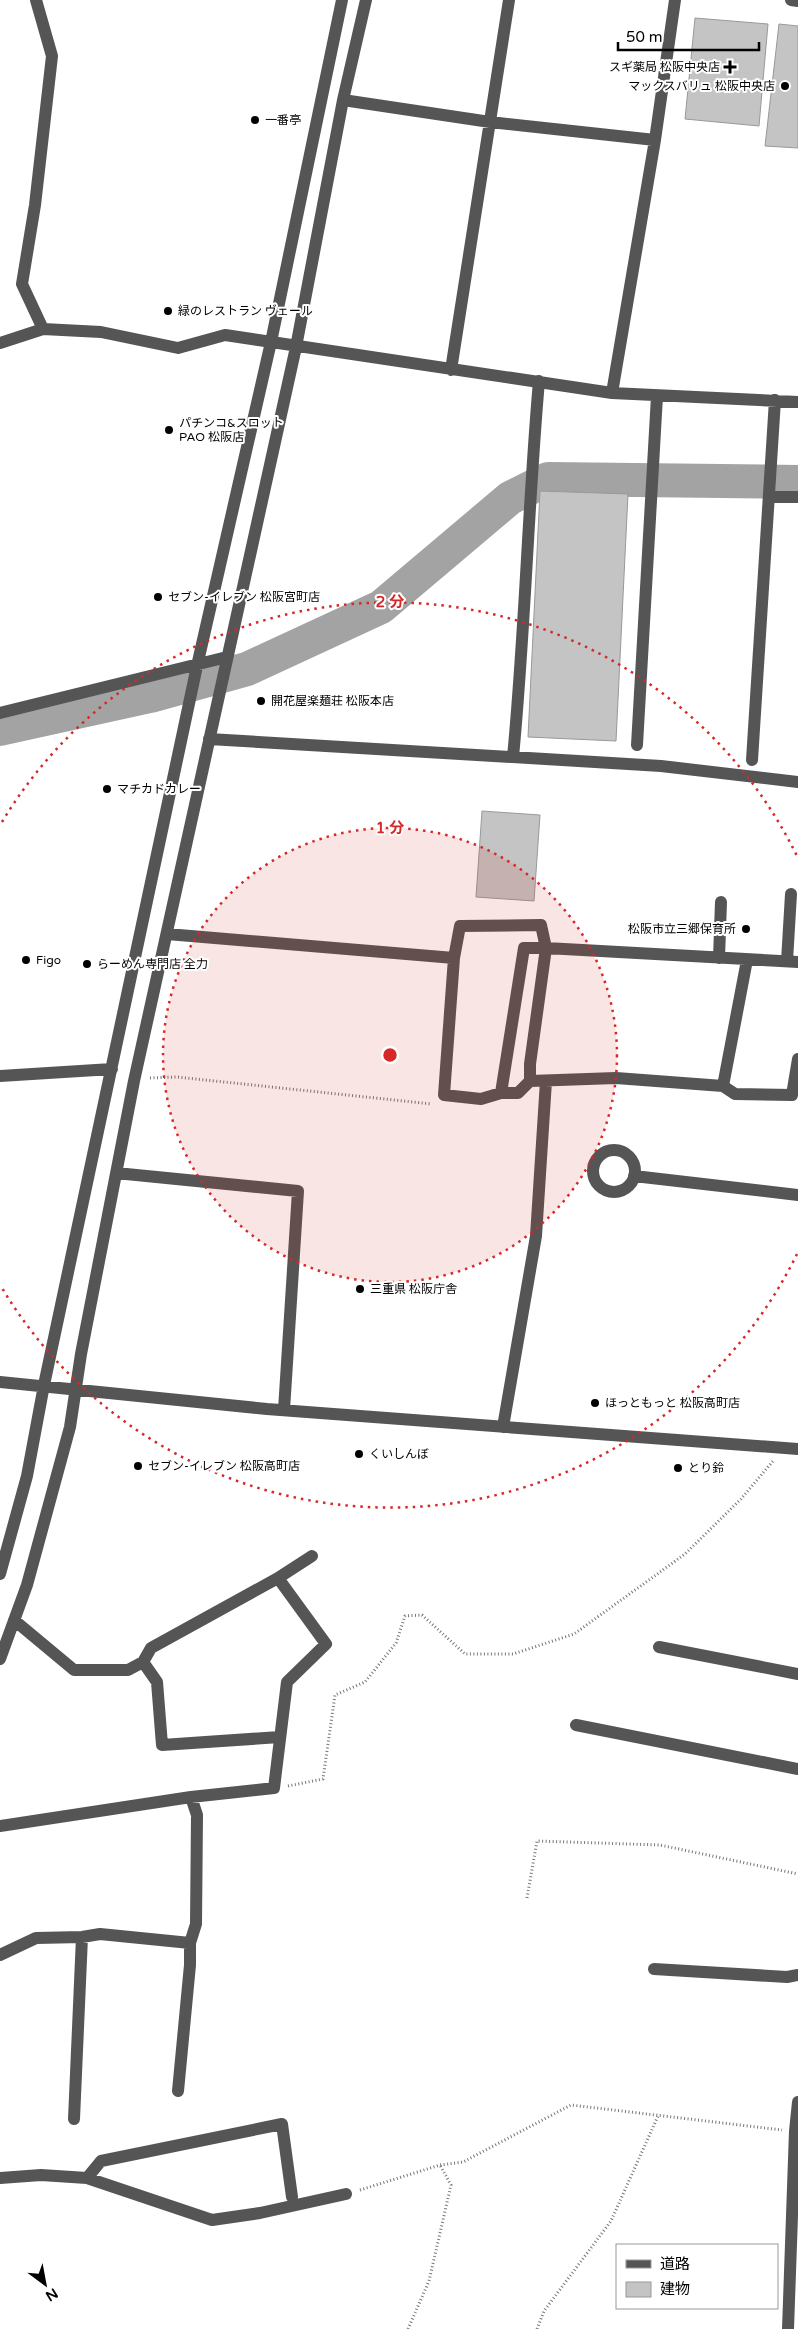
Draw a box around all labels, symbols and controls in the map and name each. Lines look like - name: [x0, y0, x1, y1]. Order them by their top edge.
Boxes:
- scale bar: [618, 20, 759, 52]
- text: 50 m: [626, 28, 663, 46]
- place label: スギ薬局 松阪中央店: [609, 60, 720, 74]
- marker: スギ薬局 松阪中央店: [724, 61, 736, 73]
- place label: マックスバリュ 松阪中央店: [628, 79, 775, 93]
- marker: マックスバリュ 松阪中央店: [779, 80, 791, 92]
- place label: 一番亭: [265, 113, 301, 127]
- marker: 一番亭: [249, 114, 261, 126]
- place label: 緑のレストラン ヴェール: [178, 304, 313, 318]
- marker: 緑のレストラン ヴェール: [162, 305, 174, 317]
- place label: パチンコ&スロット PAO 松阪店: [179, 416, 284, 444]
- marker: パチンコ&スロット PAO 松阪店: [163, 424, 175, 436]
- place label: セブン-イレブン 松阪宮町店: [168, 590, 320, 604]
- marker: セブン-イレブン 松阪宮町店: [152, 591, 164, 603]
- text: 2 分: [376, 593, 404, 611]
- place label: 開花屋楽麺荘 松阪本店: [271, 694, 394, 708]
- marker: 開花屋楽麺荘 松阪本店: [255, 695, 267, 707]
- place label: マチカドカレー: [117, 782, 201, 796]
- marker: マチカドカレー: [101, 783, 113, 795]
- text: 1 分: [376, 819, 404, 837]
- place label: 松阪市立三郷保育所: [628, 922, 736, 936]
- marker: 松阪市立三郷保育所: [740, 923, 752, 935]
- place label: Figo: [36, 953, 61, 967]
- marker: Figo: [20, 954, 32, 966]
- place label: らーめん専門店 全力: [97, 957, 208, 971]
- marker: らーめん専門店 全力: [81, 958, 93, 970]
- centre of rings: [381, 1046, 399, 1064]
- place label: 三重県 松阪庁舎: [370, 1282, 457, 1296]
- marker: 三重県 松阪庁舎: [354, 1283, 366, 1295]
- place label: ほっともっと 松阪高町店: [605, 1396, 740, 1410]
- marker: ほっともっと 松阪高町店: [589, 1397, 601, 1409]
- place label: くいしんぼ: [369, 1447, 429, 1461]
- marker: くいしんぼ: [353, 1448, 365, 1460]
- place label: セブン-イレブン 松阪高町店: [148, 1459, 300, 1473]
- marker: セブン-イレブン 松阪高町店: [132, 1460, 144, 1472]
- place label: とり鈴: [688, 1461, 724, 1475]
- marker: とり鈴: [672, 1462, 684, 1474]
- legend: [616, 2244, 778, 2309]
- text: 道路: [660, 2255, 690, 2273]
- north arrow: [20, 2259, 70, 2309]
- text: 建物: [660, 2280, 690, 2298]
- text: N: [42, 2284, 61, 2305]

